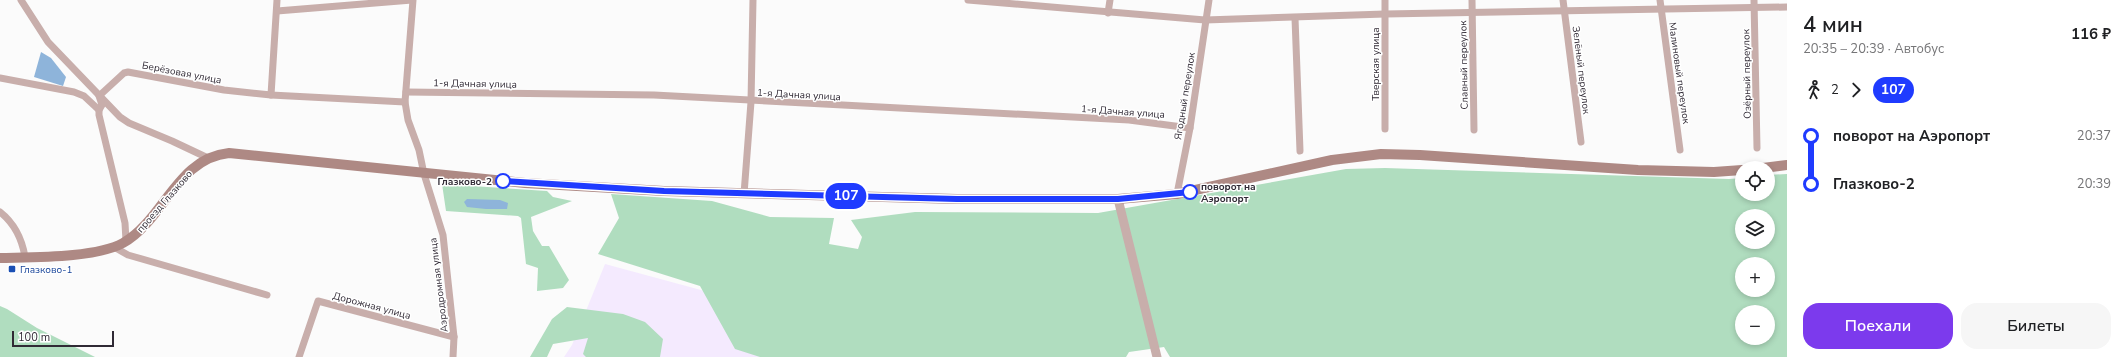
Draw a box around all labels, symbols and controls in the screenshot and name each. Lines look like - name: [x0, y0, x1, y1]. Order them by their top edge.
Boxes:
- text: 4 мин: [1803, 10, 1863, 40]
- street label: Славный переулок: [1456, 20, 1472, 110]
- street label: Малиновый переулок: [1665, 21, 1693, 126]
- text: 116 ₽: [2071, 24, 2111, 44]
- street label: Зелёный переулок: [1569, 25, 1593, 116]
- street label: Тверская улица: [1369, 27, 1383, 101]
- street label: Озёрный переулок: [1739, 28, 1755, 119]
- text: 20:35 – 20:39 · Автобус: [1803, 40, 1944, 58]
- street label: Ягодный переулок: [1171, 51, 1199, 141]
- street label: Берёзовая улица: [141, 58, 223, 88]
- street label: 1-я Дачная улица: [433, 76, 517, 92]
- icon: walk: [1803, 79, 1825, 101]
- icon: forward: [1845, 79, 1867, 101]
- text: 107: [1881, 80, 1906, 99]
- text: 2: [1831, 81, 1839, 99]
- street label: 1-я Дачная улица: [757, 86, 841, 104]
- street label: 1-я Дачная улица: [1081, 102, 1165, 122]
- text: поворот на Аэропорт: [1833, 126, 1990, 146]
- text: 20:37: [2077, 127, 2111, 145]
- map controls: [1735, 161, 1775, 345]
- button: locate: [1735, 161, 1775, 201]
- street label: проезд Глазково: [134, 167, 196, 236]
- marker: Глазково-2: [495, 173, 511, 189]
- text: Глазково-2: [1833, 174, 1915, 194]
- place label: Глазково-2: [437, 175, 492, 189]
- text: 20:39: [2077, 175, 2111, 193]
- place label: поворот на Аэропорт: [1201, 180, 1256, 206]
- line badge: 107: [823, 183, 869, 209]
- marker: поворот на Аэропорт: [1182, 184, 1198, 200]
- text: 107: [833, 186, 859, 205]
- button: layers: [1735, 209, 1775, 249]
- street label: Аэродромная улица: [426, 237, 452, 333]
- button: +: [1735, 257, 1775, 297]
- place label: Глазково-1: [20, 263, 73, 277]
- marker: Глазково-1: [7, 264, 17, 274]
- street label: Дорожная улица: [331, 289, 412, 323]
- button: Поехали: [1803, 303, 1953, 349]
- button: Билеты: [1961, 303, 2111, 349]
- button: −: [1735, 305, 1775, 345]
- scale bar: [12, 329, 114, 348]
- text: 100 m: [18, 330, 50, 345]

